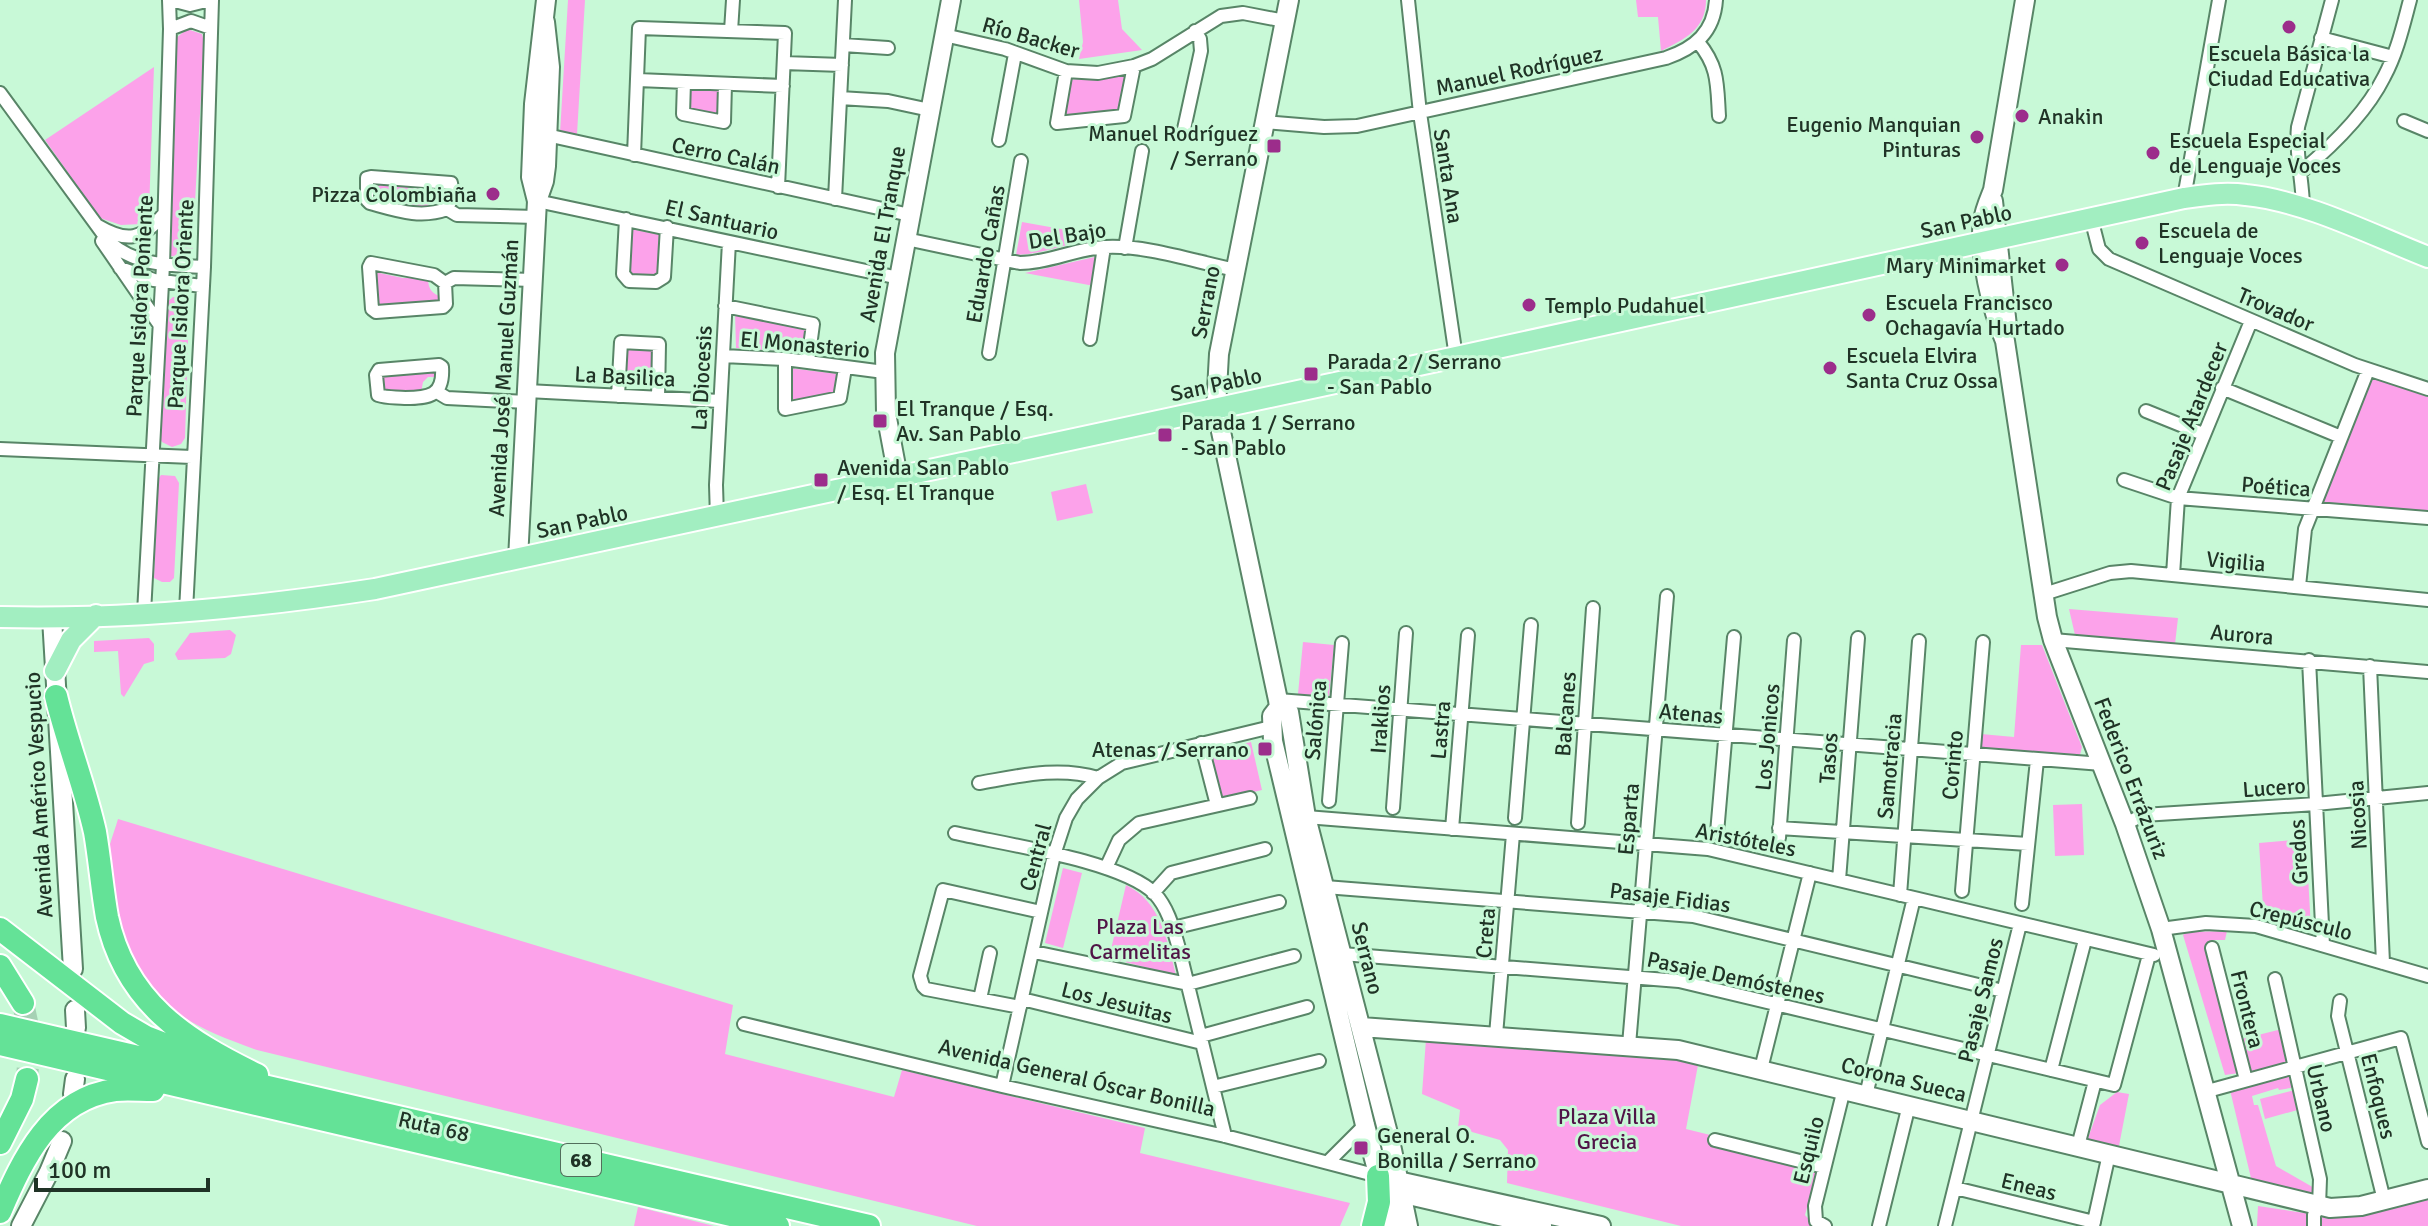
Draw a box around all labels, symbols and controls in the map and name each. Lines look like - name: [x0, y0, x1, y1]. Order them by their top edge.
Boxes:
- street label: Río Backer: [979, 11, 1083, 64]
- marker: Escuela Básica la Ciudad Educativa: [2280, 18, 2298, 36]
- street label: Manuel Rodríguez: [1433, 40, 1605, 101]
- place label: Escuela Básica la Ciudad Educativa: [2208, 40, 2370, 92]
- place label: Anakin: [2038, 103, 2103, 130]
- marker: Anakin: [2013, 107, 2031, 125]
- place label: Eugenio Manquian Pinturas: [1786, 111, 1961, 163]
- place label: Manuel Rodríguez / Serrano: [1088, 120, 1258, 172]
- street label: Santa Ana: [1428, 127, 1469, 225]
- place label: Escuela Especial de Lenguaje Voces: [2169, 127, 2341, 179]
- marker: Eugenio Manquian Pinturas: [1968, 128, 1986, 146]
- street label: Cerro Calán: [669, 131, 783, 180]
- marker: Manuel Rodríguez / Serrano: [1265, 137, 1283, 155]
- street label: Avenida El Tranque: [854, 144, 911, 324]
- marker: Escuela Especial de Lenguaje Voces: [2144, 144, 2162, 162]
- place label: Pizza Colombiaña: [311, 181, 477, 208]
- street label: Eduardo Cañas: [960, 183, 1011, 325]
- marker: Pizza Colombiaña: [484, 185, 502, 203]
- street label: El Santuario: [662, 193, 781, 246]
- street label: Parque Isidora Poniente: [120, 194, 159, 418]
- street label: Parque Isidora Oriente: [162, 198, 199, 410]
- street label: San Pablo: [1918, 199, 2014, 244]
- street label: Del Bajo: [1026, 216, 1108, 255]
- place label: Escuela de Lenguaje Voces: [2158, 217, 2303, 269]
- marker: Escuela de Lenguaje Voces: [2133, 234, 2151, 252]
- street label: Avenida José Manuel Guzmán: [483, 238, 524, 518]
- place label: Mary Minimarket: [1886, 252, 2046, 279]
- marker: Mary Minimarket: [2053, 256, 2071, 274]
- street label: Serrano: [1185, 263, 1226, 341]
- street label: Trovador: [2233, 281, 2318, 338]
- place label: Escuela Francisco Ochagavía Hurtado: [1885, 289, 2065, 341]
- place label: Templo Pudahuel: [1545, 292, 1705, 319]
- marker: Templo Pudahuel: [1520, 296, 1538, 314]
- marker: Escuela Francisco Ochagavía Hurtado: [1860, 306, 1878, 324]
- street label: La Diocesis: [685, 325, 718, 431]
- street label: El Monasterio: [739, 325, 871, 364]
- street label: Pasaje Atardecer: [2149, 338, 2234, 494]
- place label: Escuela Elvira Santa Cruz Ossa: [1846, 342, 1998, 394]
- place label: Parada 2 / Serrano - San Pablo: [1327, 348, 1502, 400]
- marker: Escuela Elvira Santa Cruz Ossa: [1821, 359, 1839, 377]
- street label: La Basilica: [574, 360, 676, 393]
- street label: San Pablo: [1168, 362, 1264, 407]
- marker: Parada 2 / Serrano - San Pablo: [1302, 365, 1320, 383]
- place label: El Tranque / Esq. Av. San Pablo: [896, 395, 1054, 447]
- place label: Parada 1 / Serrano - San Pablo: [1181, 409, 1356, 461]
- marker: El Tranque / Esq. Av. San Pablo: [871, 412, 889, 430]
- marker: Parada 1 / Serrano - San Pablo: [1156, 426, 1174, 444]
- place label: Avenida San Pablo / Esq. El Tranque: [837, 454, 1009, 506]
- marker: Avenida San Pablo / Esq. El Tranque: [812, 471, 830, 489]
- street label: Poética: [2240, 471, 2312, 502]
- street label: San Pablo: [534, 499, 630, 544]
- street label: Vigilia: [2205, 545, 2267, 578]
- street label: Aurora: [2209, 618, 2275, 651]
- street label: Avenida Américo Vespucio: [19, 671, 58, 919]
- street label: Balcanes: [1549, 671, 1582, 757]
- street label: Salónica: [1299, 679, 1332, 761]
- street label: Los Jonicos: [1749, 682, 1786, 792]
- street label: Iraklios: [1365, 683, 1396, 755]
- street label: Federico Errázuriz: [2088, 693, 2175, 863]
- street label: Atenas: [1658, 697, 1724, 730]
- street label: Lastra: [1424, 700, 1457, 761]
- street label: Samotracia: [1871, 712, 1908, 820]
- street label: Corinto: [1936, 729, 1969, 801]
- street label: Tasos: [1813, 732, 1844, 784]
- place label: Atenas / Serrano: [1092, 736, 1249, 763]
- marker: Atenas / Serrano: [1256, 740, 1274, 758]
- street label: Lucero: [2242, 772, 2307, 803]
- street label: Nicosia: [2342, 780, 2373, 850]
- street label: Esparta: [1612, 782, 1645, 856]
- street label: Aristóteles: [1693, 817, 1798, 862]
- street label: Gredos: [2283, 819, 2314, 885]
- street label: Central: [1013, 820, 1058, 894]
- street label: Pasaje Fidias: [1608, 877, 1732, 918]
- street label: Crepúsculo: [2246, 895, 2355, 946]
- street label: Creta: [1470, 907, 1501, 960]
- park label: Plaza Las Carmelitas: [1089, 913, 1191, 965]
- street label: Serrano: [1345, 919, 1390, 997]
- street label: Pasaje Samos: [1952, 935, 2009, 1065]
- street label: Pasaje Demóstenes: [1645, 945, 1827, 1010]
- street label: Frontera: [2225, 967, 2270, 1051]
- street label: Los Jesuitas: [1058, 976, 1175, 1029]
- street label: Avenida General Óscar Bonilla: [936, 1032, 1218, 1122]
- street label: Enfoques: [2355, 1050, 2402, 1142]
- street label: Corona Sueca: [1838, 1051, 1969, 1108]
- street label: Urbano: [2301, 1061, 2342, 1135]
- park label: Plaza Villa Grecia: [1558, 1103, 1656, 1155]
- street label: Ruta 68: [396, 1105, 472, 1148]
- street label: Esquilo: [1787, 1113, 1830, 1187]
- place label: General O. Bonilla / Serrano: [1377, 1122, 1536, 1174]
- marker: General O. Bonilla / Serrano: [1352, 1139, 1370, 1157]
- scale bar: [36, 1142, 208, 1192]
- road number: 68: [561, 1144, 601, 1176]
- text: 100 m: [48, 1155, 111, 1185]
- street label: Eneas: [1998, 1167, 2059, 1206]

